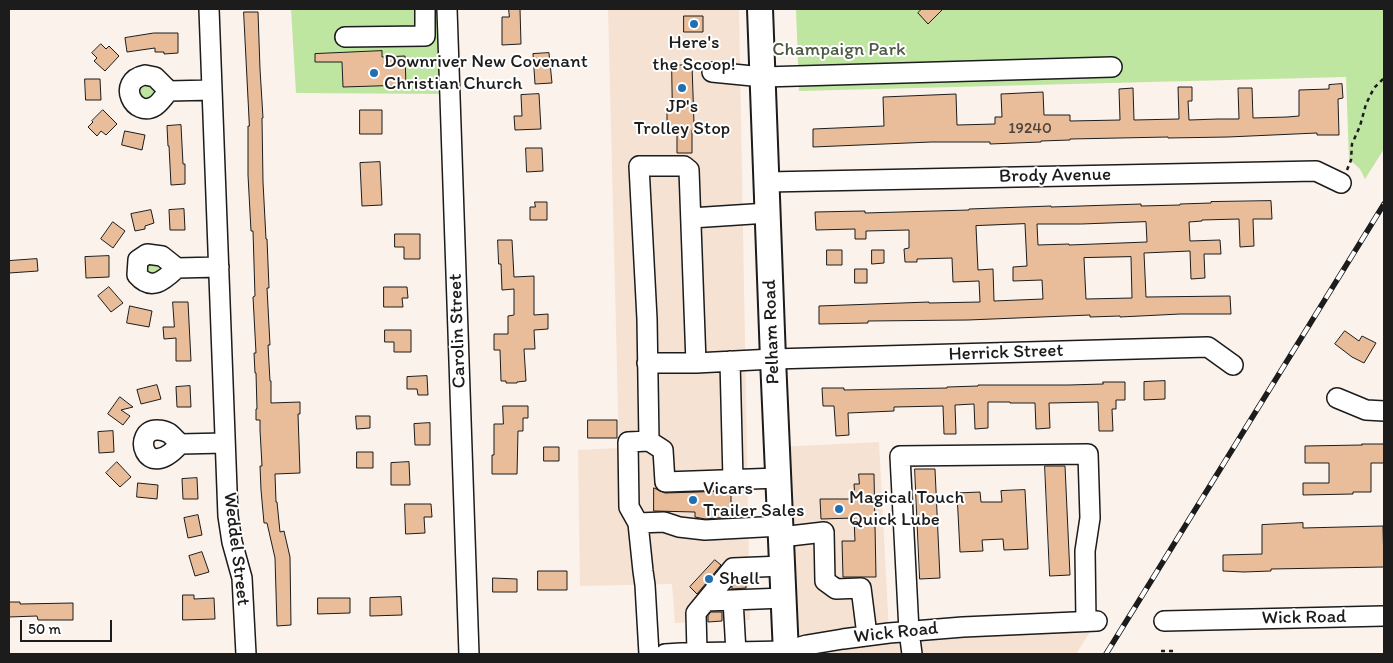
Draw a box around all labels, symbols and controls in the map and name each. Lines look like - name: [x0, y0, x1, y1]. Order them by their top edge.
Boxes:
- marker: Here's the Scoop!: [688, 18, 700, 30]
- place label: Here's the Scoop!: [652, 32, 736, 76]
- park label: Champaign Park: [772, 39, 906, 61]
- place label: Downriver New Covenant Christian Church: [384, 51, 588, 95]
- marker: Downriver New Covenant Christian Church: [368, 67, 380, 79]
- marker: JP's Trolley Stop: [676, 82, 688, 94]
- place label: JP's Trolley Stop: [634, 96, 730, 140]
- house number: 19240: [1008, 119, 1052, 139]
- street label: Brody Avenue: [999, 164, 1111, 188]
- street label: Carolin Street: [445, 273, 471, 389]
- street label: Pelham Road: [759, 279, 785, 385]
- street label: Herrick Street: [948, 340, 1064, 366]
- place label: Vicars Trailer Sales: [703, 478, 804, 522]
- place label: Magical Touch Quick Lube: [849, 487, 964, 531]
- street label: Weddel Street: [218, 491, 254, 607]
- marker: Vicars Trailer Sales: [687, 494, 699, 506]
- marker: Magical Touch Quick Lube: [833, 503, 845, 515]
- place label: Shell: [719, 568, 760, 590]
- marker: Shell: [703, 573, 715, 585]
- street label: Wick Road: [1261, 606, 1347, 630]
- scale bar: [22, 610, 115, 642]
- street label: Wick Road: [853, 617, 939, 649]
- text: 50 m: [28, 620, 61, 638]

